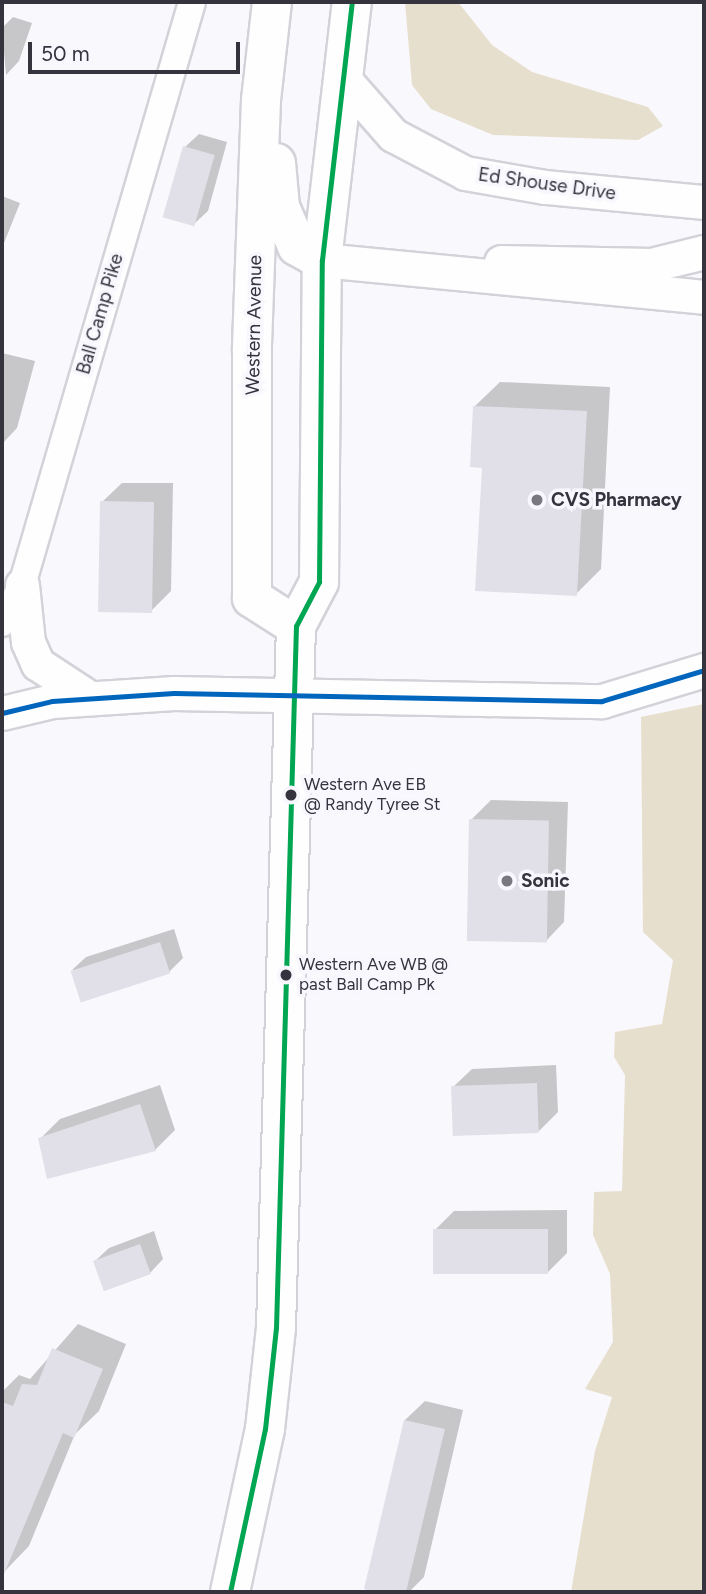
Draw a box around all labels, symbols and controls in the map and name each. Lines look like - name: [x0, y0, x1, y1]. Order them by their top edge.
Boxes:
- scale bar: [32, 28, 243, 72]
- text: 50 m: [41, 41, 90, 66]
- street label: Ed Shouse Drive: [477, 163, 617, 205]
- street label: Ball Camp Pike: [72, 251, 128, 377]
- street label: Western Avenue: [241, 255, 267, 395]
- place label: CVS Pharmacy: [551, 489, 682, 511]
- marker: CVS Pharmacy: [529, 492, 545, 508]
- place label: Western Ave EB @ Randy Tyree St: [304, 775, 440, 815]
- marker: Western Ave EB @ Randy Tyree St: [284, 788, 298, 802]
- place label: Sonic: [521, 870, 570, 892]
- marker: Sonic: [499, 873, 515, 889]
- place label: Western Ave WB @ past Ball Camp Pk: [299, 955, 448, 995]
- marker: Western Ave WB @ past Ball Camp Pk: [279, 968, 293, 982]

